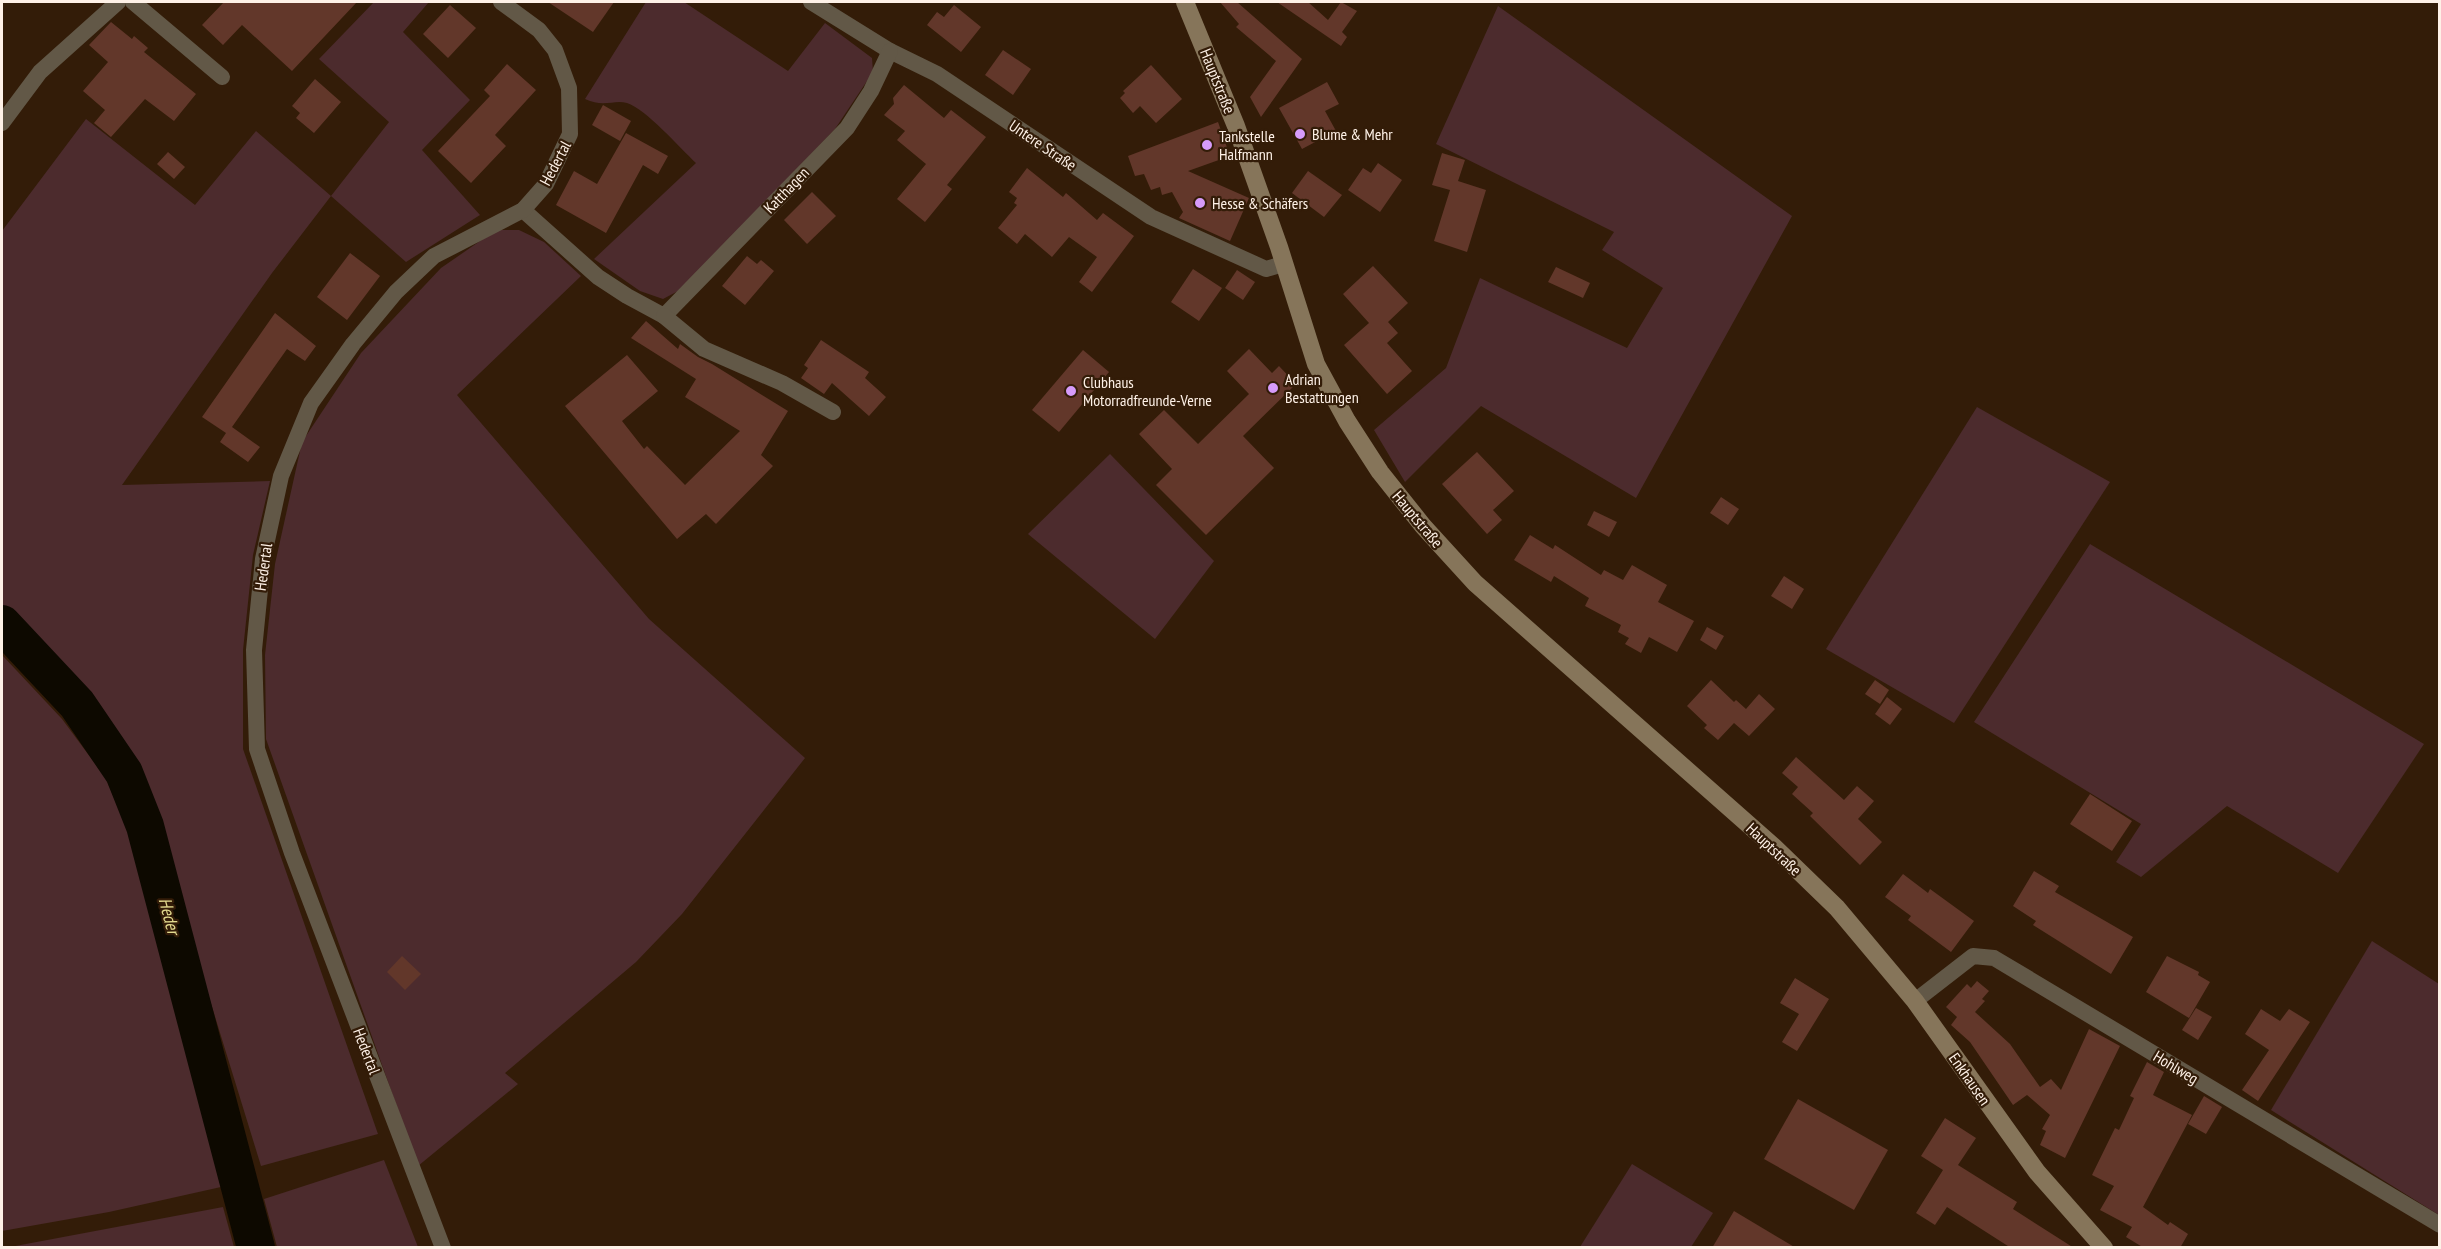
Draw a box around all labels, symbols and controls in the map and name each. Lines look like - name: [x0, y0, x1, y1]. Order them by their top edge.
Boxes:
- street label: Hauptstraße: [1196, 46, 1240, 116]
- street label: Untere Straße: [1005, 115, 1081, 175]
- place label: Blume & Mehr: [1312, 124, 1393, 144]
- place label: Tankstelle Halfmann: [1219, 126, 1275, 164]
- marker: Blume & Mehr: [1293, 127, 1307, 141]
- street label: Hedertal: [535, 137, 575, 189]
- marker: Tankstelle Halfmann: [1200, 138, 1214, 152]
- street label: Katthagen: [759, 163, 813, 217]
- place label: Hesse & Schäfers: [1212, 193, 1308, 213]
- marker: Hesse & Schäfers: [1193, 196, 1207, 210]
- place label: Adrian Bestattungen: [1285, 369, 1359, 407]
- place label: Clubhaus Motorradfreunde-Verne: [1083, 372, 1212, 410]
- marker: Adrian Bestattungen: [1266, 381, 1280, 395]
- marker: Clubhaus Motorradfreunde-Verne: [1064, 384, 1078, 398]
- street label: Hauptstraße: [1388, 486, 1448, 552]
- street label: Hedertal: [250, 542, 276, 592]
- street label: Hauptstraße: [1742, 818, 1806, 880]
- water label: Heder: [154, 895, 186, 940]
- street label: Hedertal: [349, 1025, 385, 1077]
- street label: Hohlweg: [2150, 1046, 2202, 1088]
- street label: Enkhausen: [1945, 1049, 1995, 1109]

